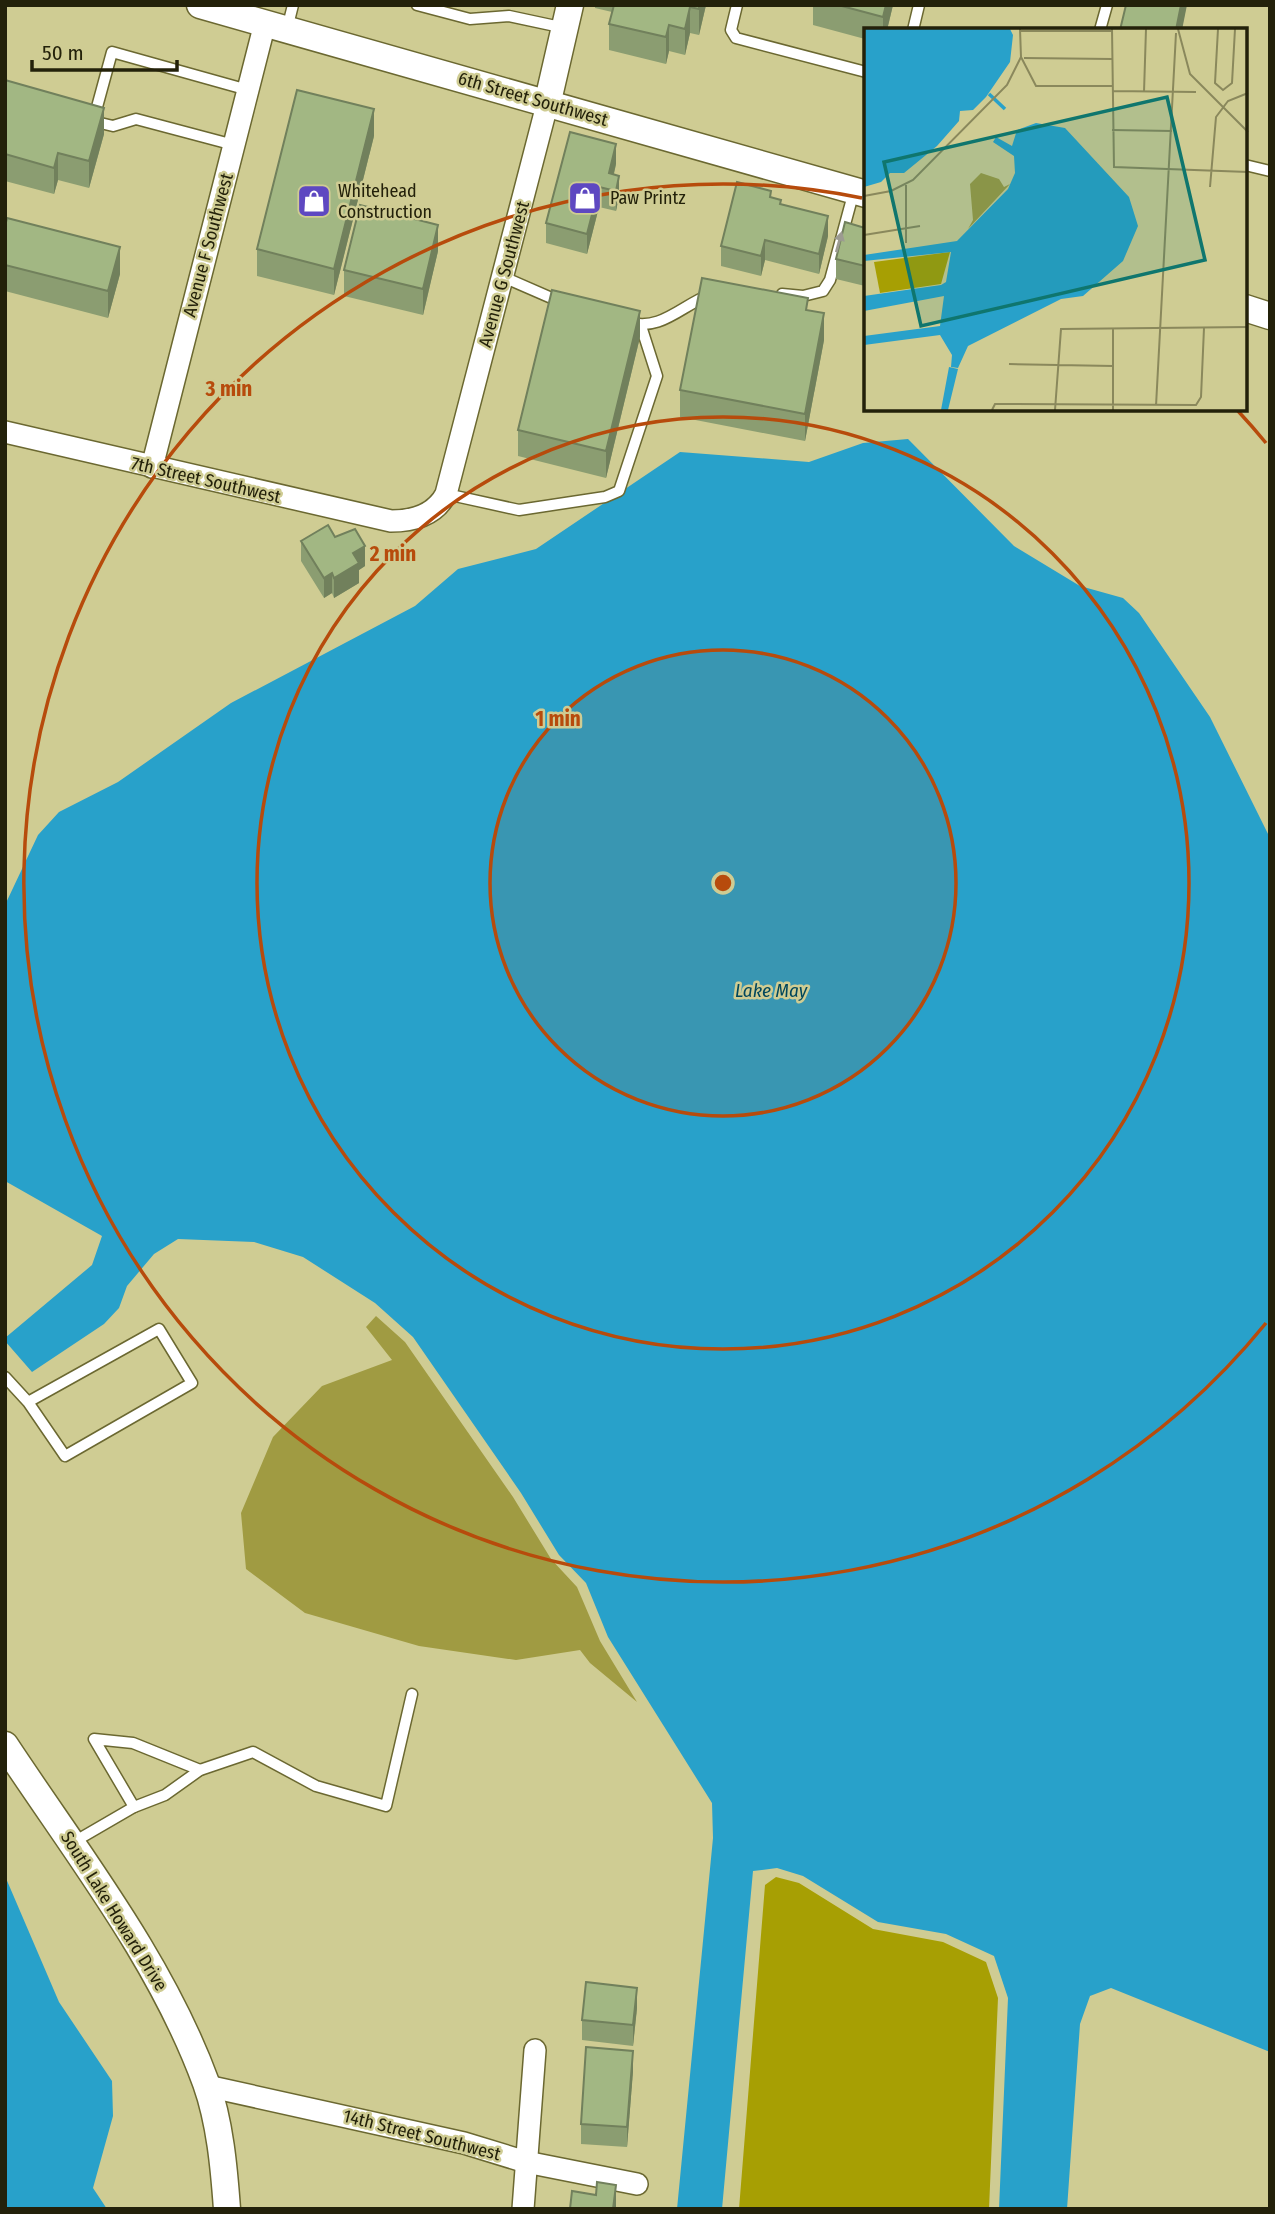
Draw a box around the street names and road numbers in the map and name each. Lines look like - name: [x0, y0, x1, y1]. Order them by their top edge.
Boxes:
- street label: 6th Street Southwest: [456, 67, 610, 131]
- street label: Avenue F Southwest: [178, 171, 238, 319]
- street label: Avenue G Southwest: [474, 198, 534, 349]
- street label: 7th Street Southwest: [129, 452, 283, 508]
- street label: South Lake Howard Drive: [56, 1827, 172, 1995]
- street label: 14th Street Southwest: [341, 2105, 503, 2165]

